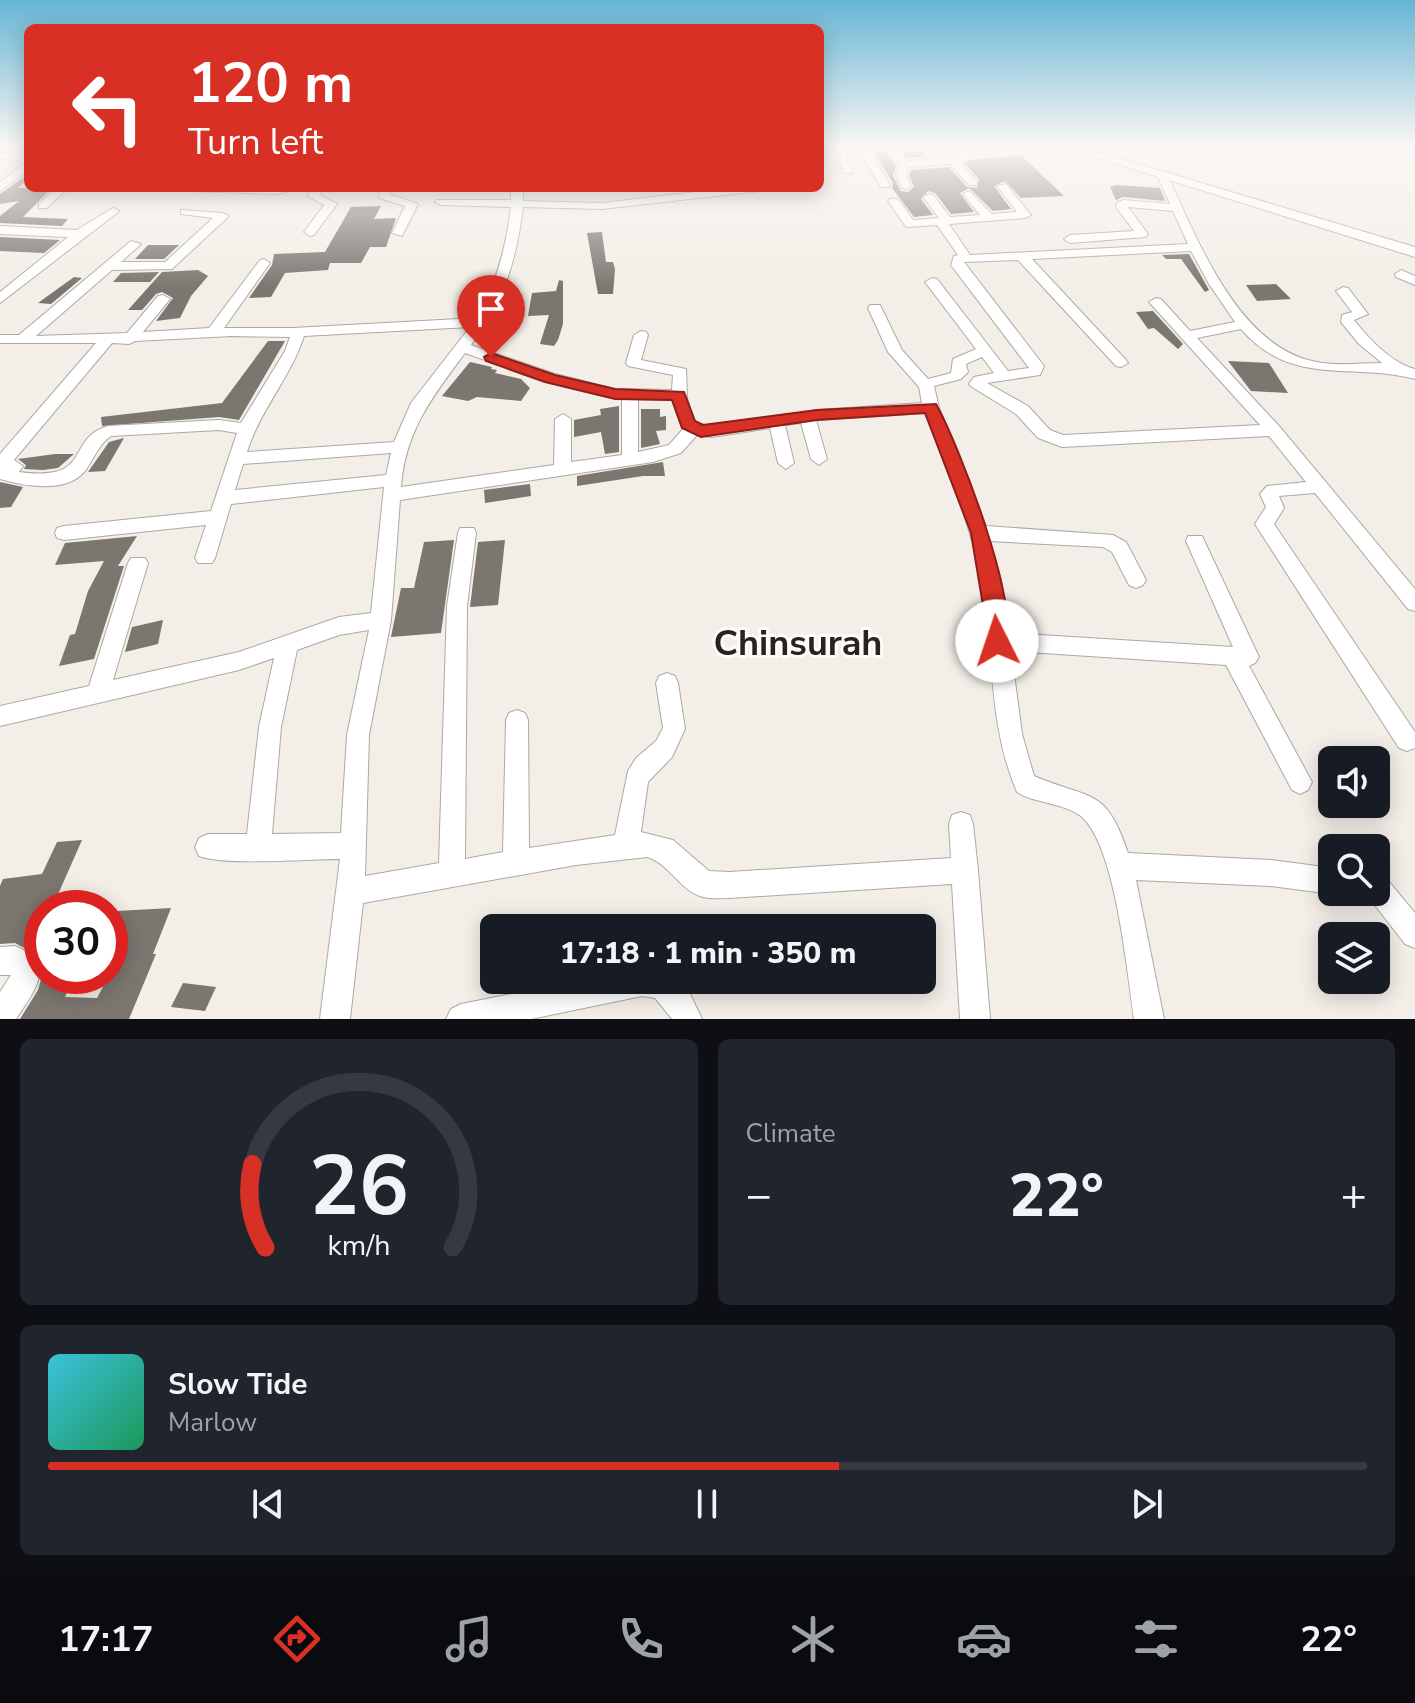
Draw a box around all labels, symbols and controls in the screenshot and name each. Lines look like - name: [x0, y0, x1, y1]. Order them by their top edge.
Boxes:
- text: 120 m: [188, 45, 353, 122]
- icon: left: [56, 56, 160, 160]
- text: Turn left: [188, 118, 323, 167]
- pin: [457, 275, 525, 357]
- icon: arrive: [469, 287, 513, 331]
- position arrow: [955, 599, 1039, 683]
- district label: Chinsurah: [714, 619, 882, 668]
- map controls: [1318, 746, 1390, 994]
- button: sound: [1318, 746, 1390, 818]
- button: search: [1318, 834, 1390, 906]
- speed limit sign: 30: [24, 890, 128, 994]
- button: layers: [1318, 922, 1390, 994]
- text: 17:18 · 1 min · 350 m: [560, 933, 856, 974]
- text: Climate: [746, 1116, 836, 1151]
- text: 26: [309, 1130, 409, 1243]
- text: 22°: [1009, 1155, 1104, 1237]
- text: −: [746, 1166, 772, 1226]
- text: +: [1341, 1166, 1367, 1226]
- text: km/h: [327, 1226, 390, 1265]
- text: Slow Tide: [168, 1364, 308, 1405]
- text: Marlow: [168, 1405, 257, 1440]
- icon: previous: [246, 1482, 290, 1526]
- icon: pause: [685, 1482, 729, 1526]
- icon: next: [1125, 1482, 1169, 1526]
- icon: directions: [269, 1611, 325, 1667]
- icon: music: [441, 1611, 497, 1667]
- icon: phone: [613, 1611, 669, 1667]
- icon: climate: [785, 1611, 841, 1667]
- icon: car: [956, 1611, 1012, 1667]
- icon: filters: [1128, 1611, 1184, 1667]
- text: 17:17: [58, 1615, 153, 1664]
- text: 22°: [1300, 1615, 1357, 1664]

